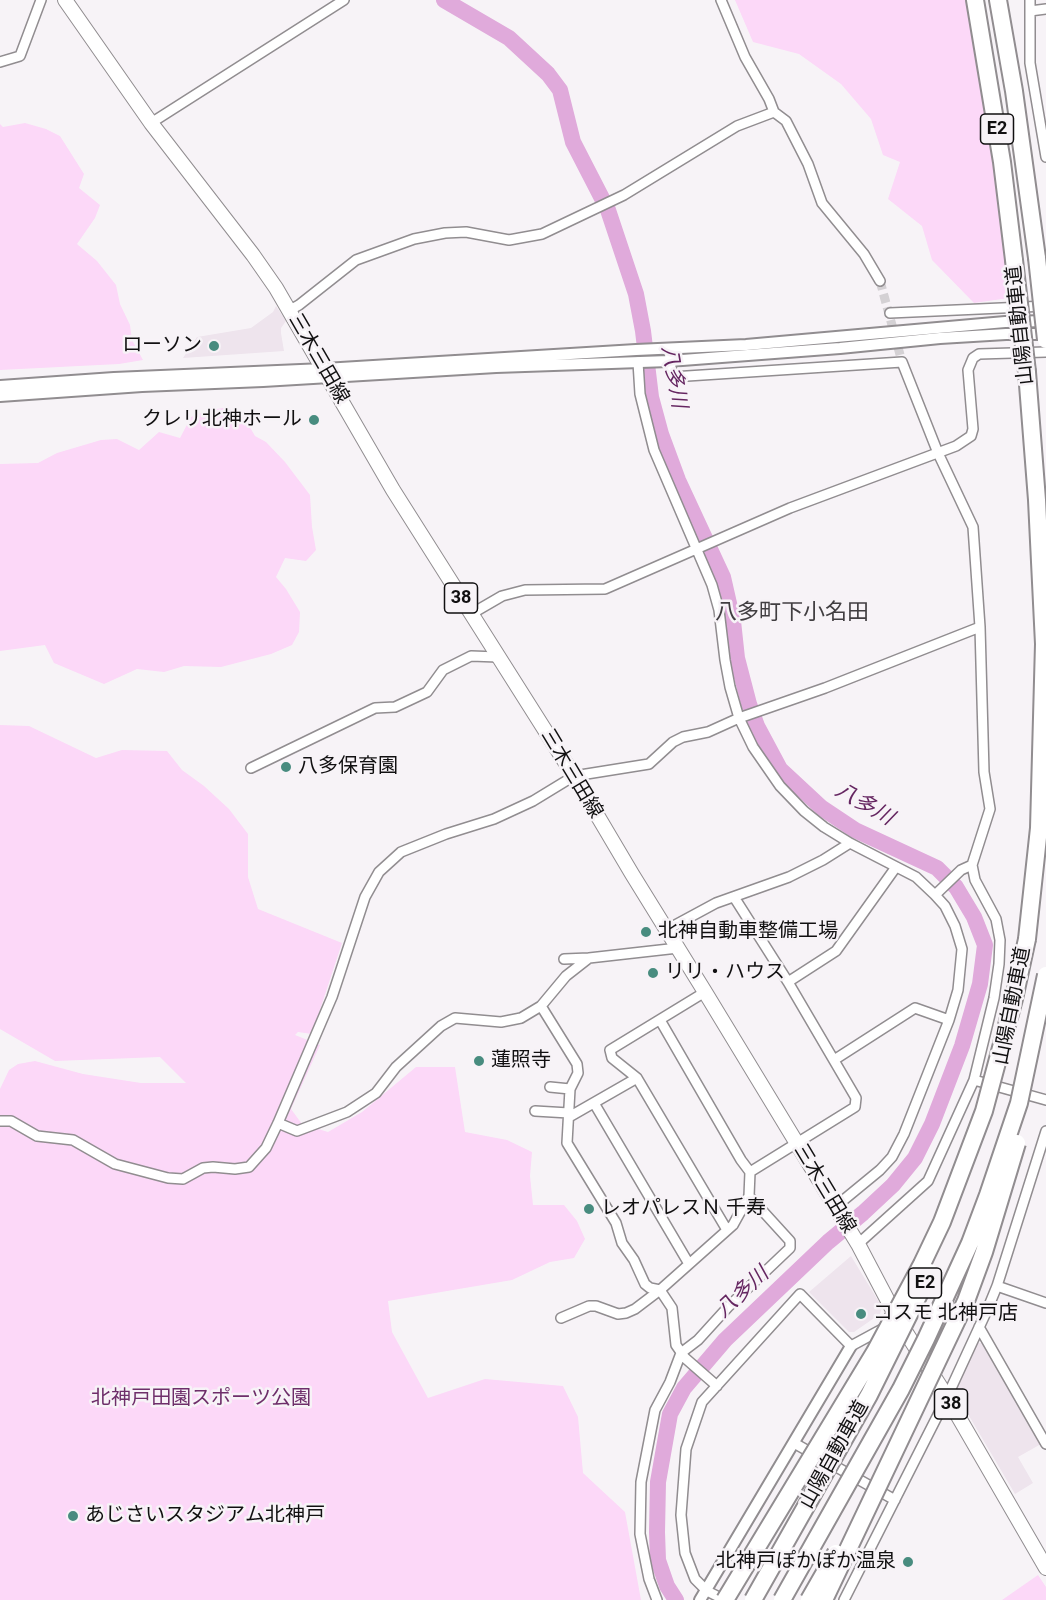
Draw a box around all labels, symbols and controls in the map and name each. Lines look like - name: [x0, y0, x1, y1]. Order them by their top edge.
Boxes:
- road number: E2: [980, 114, 1014, 144]
- street label: 山陽自動車道: [1003, 264, 1039, 386]
- street label: 三木三田線: [283, 310, 353, 408]
- place label: ローソン: [122, 334, 202, 358]
- marker: ローソン: [207, 339, 221, 353]
- water label: 八多川: [655, 344, 691, 410]
- place label: クレリ北神ホール: [142, 408, 302, 432]
- marker: クレリ北神ホール: [307, 413, 321, 427]
- road number: 38: [444, 583, 478, 613]
- district label: 八多町下小名田: [715, 600, 869, 626]
- street label: 三木三田線: [535, 725, 607, 823]
- place label: 八多保育園: [298, 755, 398, 779]
- marker: 八多保育園: [279, 760, 293, 774]
- water label: 八多川: [830, 778, 898, 832]
- place label: 北神自動車整備工場: [658, 920, 838, 944]
- marker: 北神自動車整備工場: [639, 925, 653, 939]
- street label: 山陽自動車道: [990, 945, 1036, 1067]
- place label: リリ・ハウス: [665, 961, 785, 985]
- marker: リリ・ハウス: [646, 966, 660, 980]
- place label: 蓮照寺: [491, 1049, 551, 1073]
- marker: 蓮照寺: [472, 1054, 486, 1068]
- street label: 三木三田線: [788, 1140, 860, 1238]
- place label: レオパレスＮ 千寿: [601, 1197, 766, 1221]
- marker: レオパレスＮ 千寿: [582, 1202, 596, 1216]
- water label: 八多川: [711, 1262, 775, 1324]
- road number: E2: [908, 1268, 942, 1298]
- place label: コスモ 北神戸店: [873, 1302, 1018, 1326]
- marker: コスモ 北神戸店: [854, 1307, 868, 1321]
- park label: 北神戸田園スポーツ公園: [91, 1387, 311, 1411]
- road number: 38: [934, 1389, 968, 1419]
- street label: 山陽自動車道: [795, 1397, 875, 1513]
- place label: あじさいスタジアム北神戸: [85, 1504, 325, 1528]
- marker: あじさいスタジアム北神戸: [66, 1509, 80, 1523]
- place label: 北神戸ぽかぽか温泉: [716, 1550, 896, 1574]
- marker: 北神戸ぽかぽか温泉: [901, 1555, 915, 1569]

